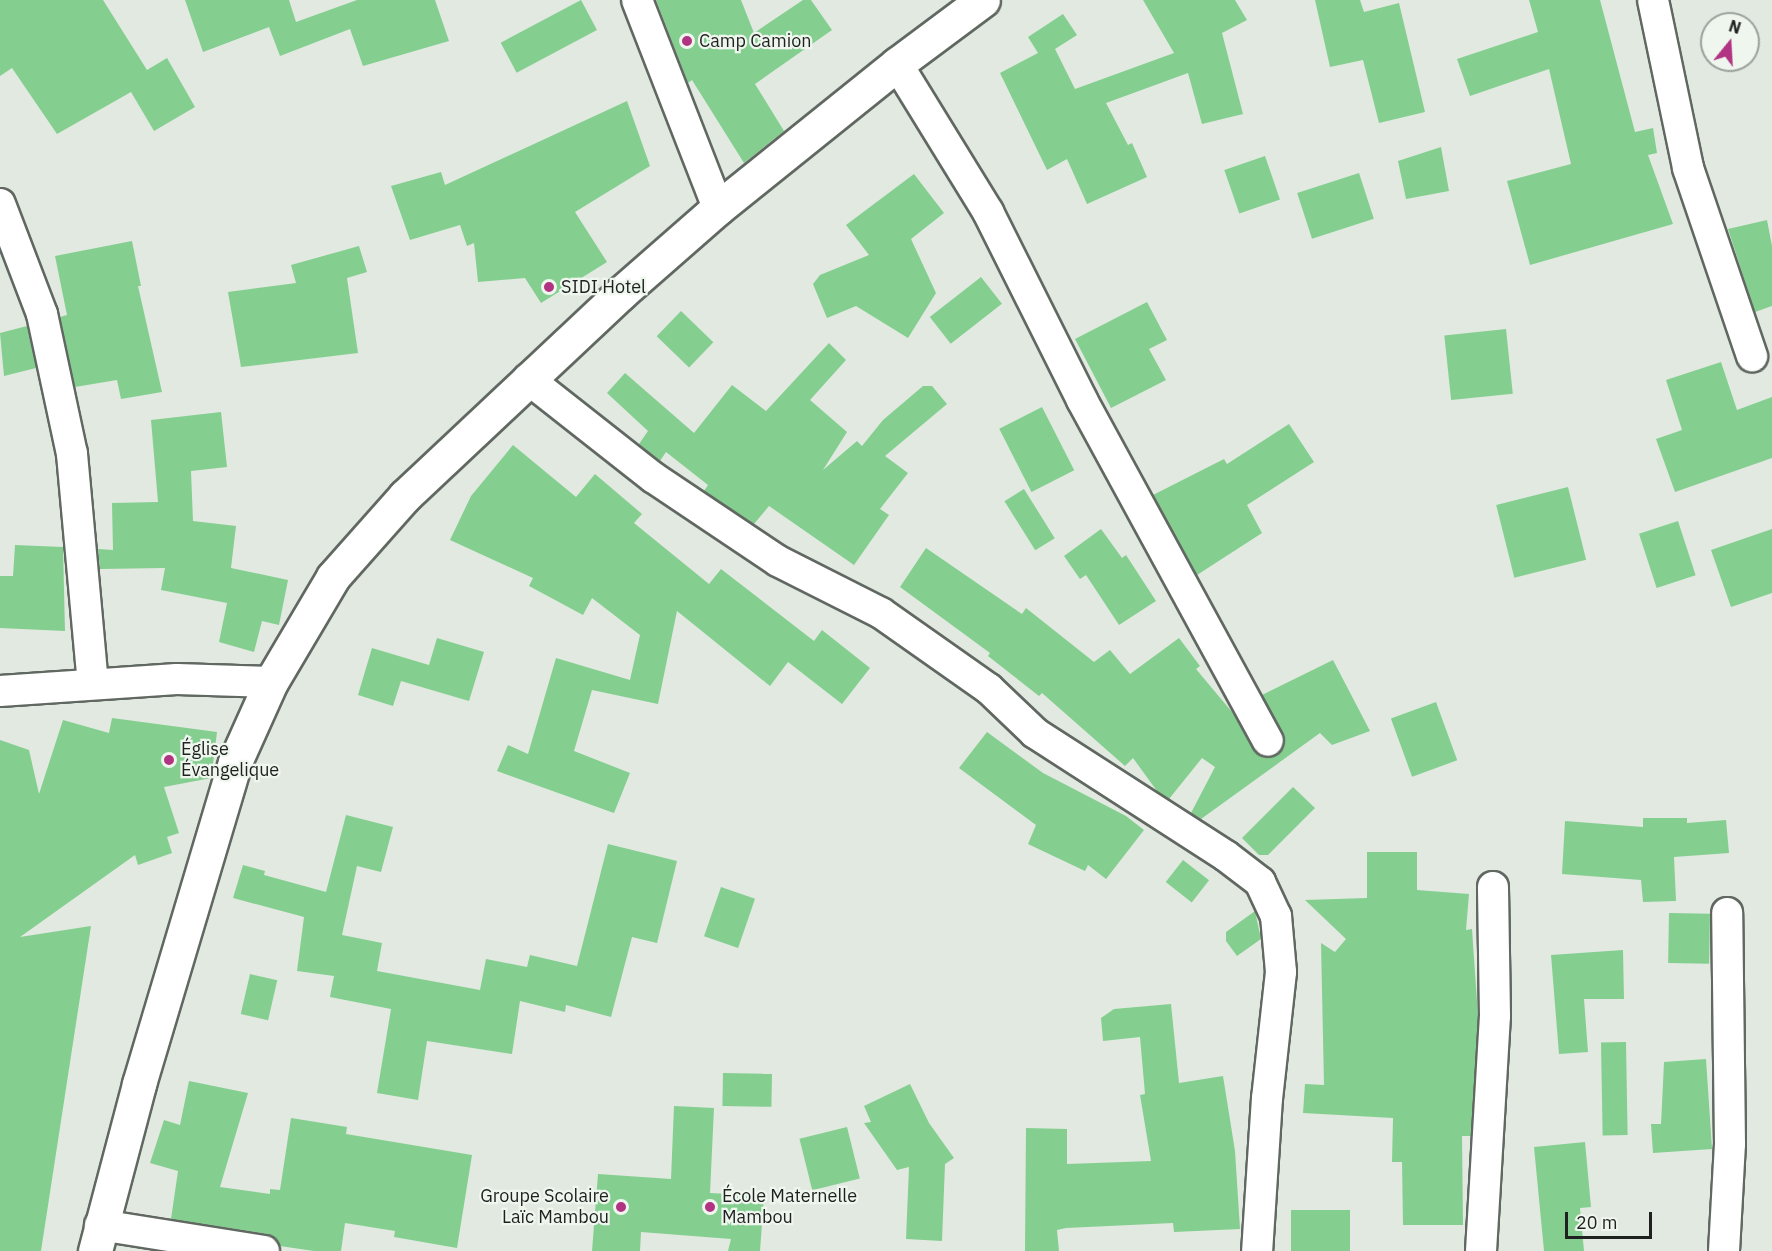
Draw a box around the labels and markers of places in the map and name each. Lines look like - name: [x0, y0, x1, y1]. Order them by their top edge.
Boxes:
- place label: Camp Camion: [699, 30, 811, 52]
- marker: Camp Camion: [680, 34, 694, 48]
- place label: SIDI Hotel: [561, 276, 646, 298]
- marker: SIDI Hotel: [542, 280, 556, 294]
- place label: Église Évangelique: [181, 739, 279, 782]
- marker: Église Évangelique: [162, 753, 176, 767]
- place label: Groupe Scolaire Laïc Mambou: [480, 1186, 609, 1228]
- place label: École Maternelle Mambou: [722, 1186, 857, 1228]
- marker: Groupe Scolaire Laïc Mambou: [614, 1200, 628, 1214]
- marker: École Maternelle Mambou: [703, 1200, 717, 1214]

